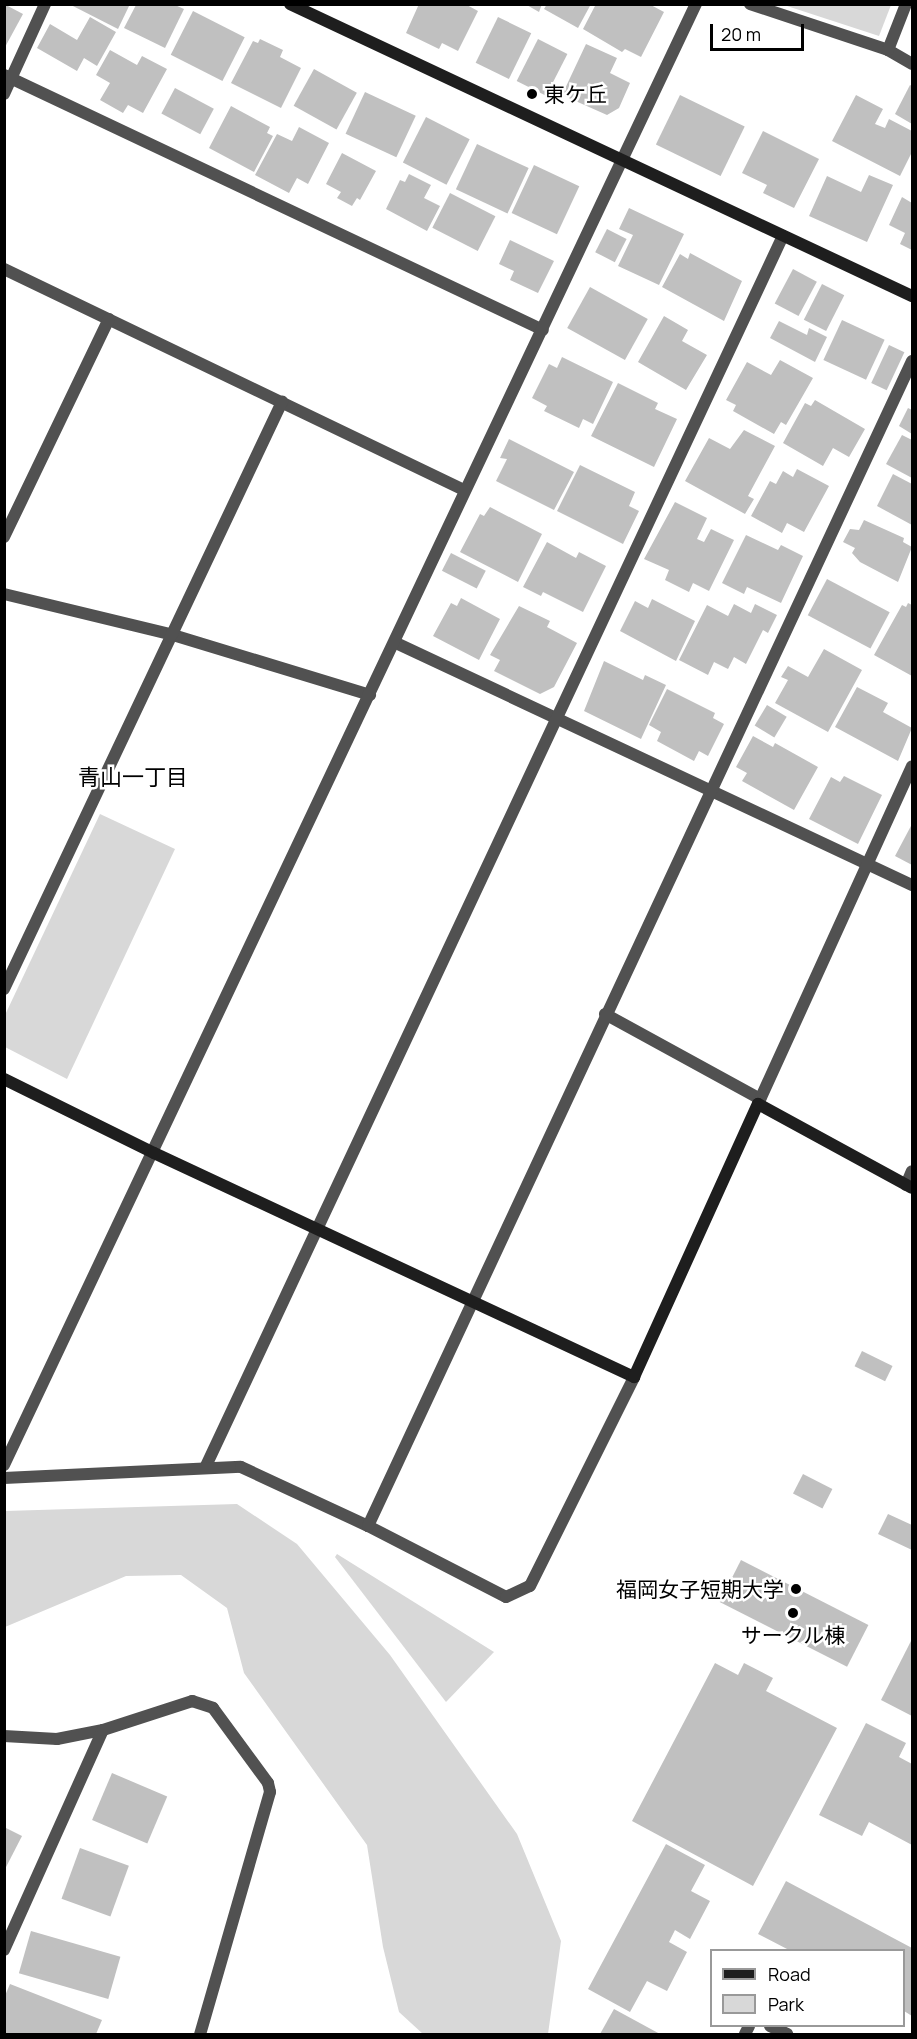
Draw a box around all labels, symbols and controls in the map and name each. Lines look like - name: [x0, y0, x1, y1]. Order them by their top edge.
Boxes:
- scale bar: [713, 12, 808, 50]
- text: 20 m: [721, 22, 761, 46]
- place label: 東ケ丘: [544, 81, 607, 107]
- marker: 東ケ丘: [525, 87, 539, 101]
- district label: 青山一丁目: [78, 765, 188, 791]
- place label: 福岡女子短期大学: [616, 1576, 784, 1602]
- marker: 福岡女子短期大学: [789, 1582, 803, 1596]
- marker: サークル棟: [786, 1606, 800, 1620]
- place label: サークル棟: [741, 1622, 845, 1648]
- legend: [710, 1949, 905, 2027]
- text: Road: [768, 1962, 811, 1986]
- text: Park: [768, 1992, 804, 2016]

